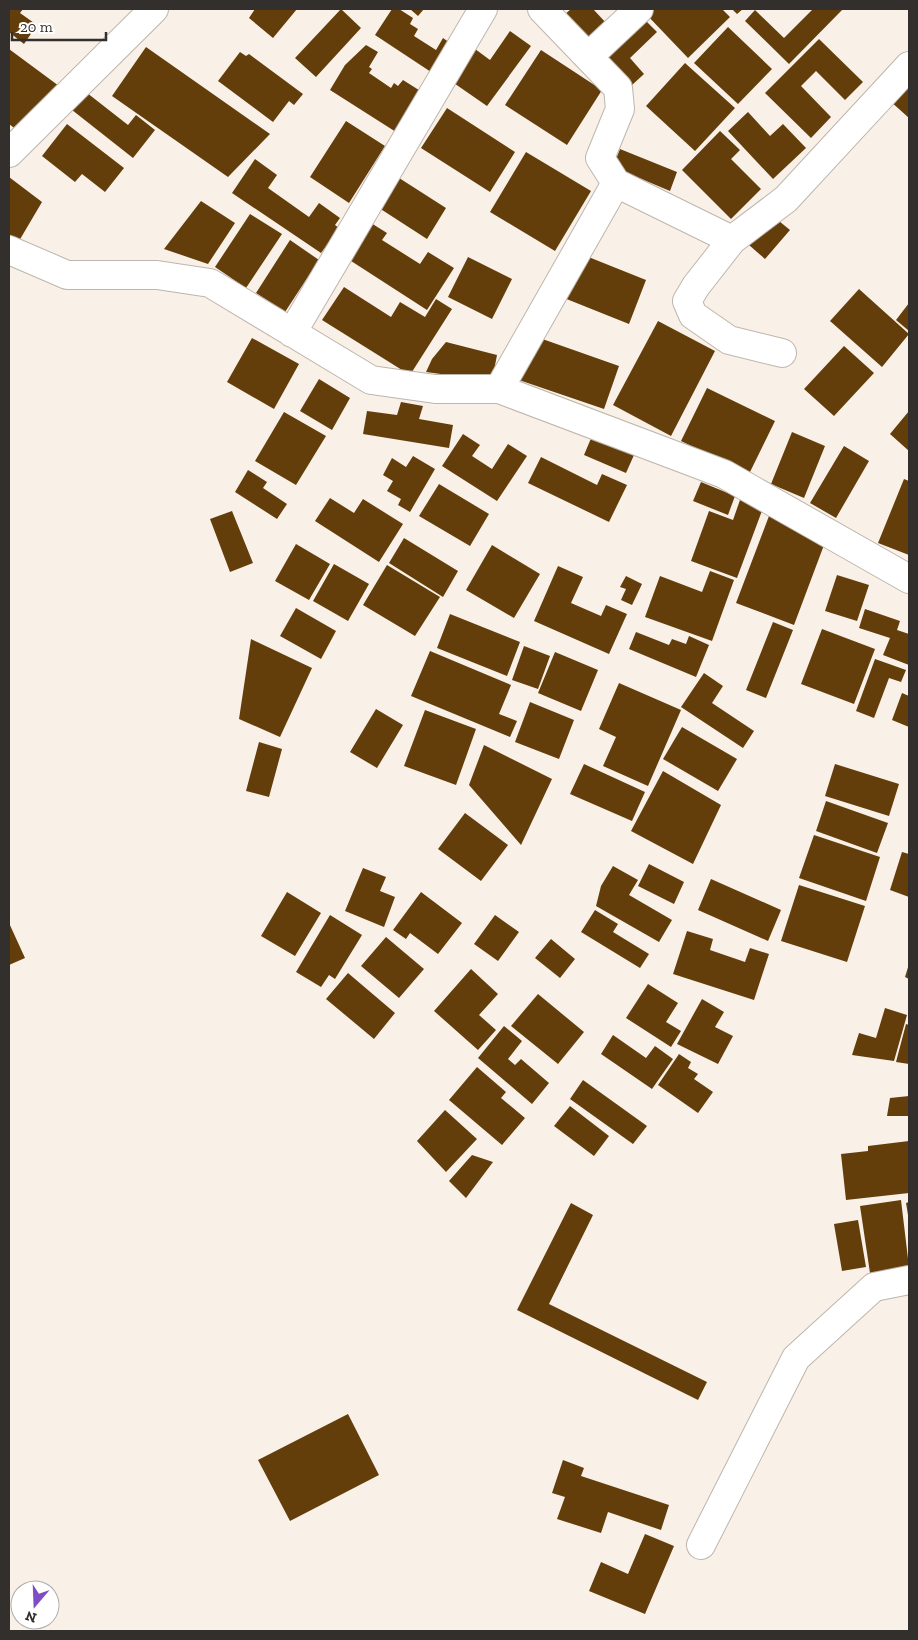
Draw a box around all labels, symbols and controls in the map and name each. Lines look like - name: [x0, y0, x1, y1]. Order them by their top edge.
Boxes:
- scale bar: [12, 10, 106, 42]
- text: 20 m: [20, 18, 53, 36]
- north arrow: [10, 1580, 60, 1630]
- text: N: [23, 1607, 39, 1627]

